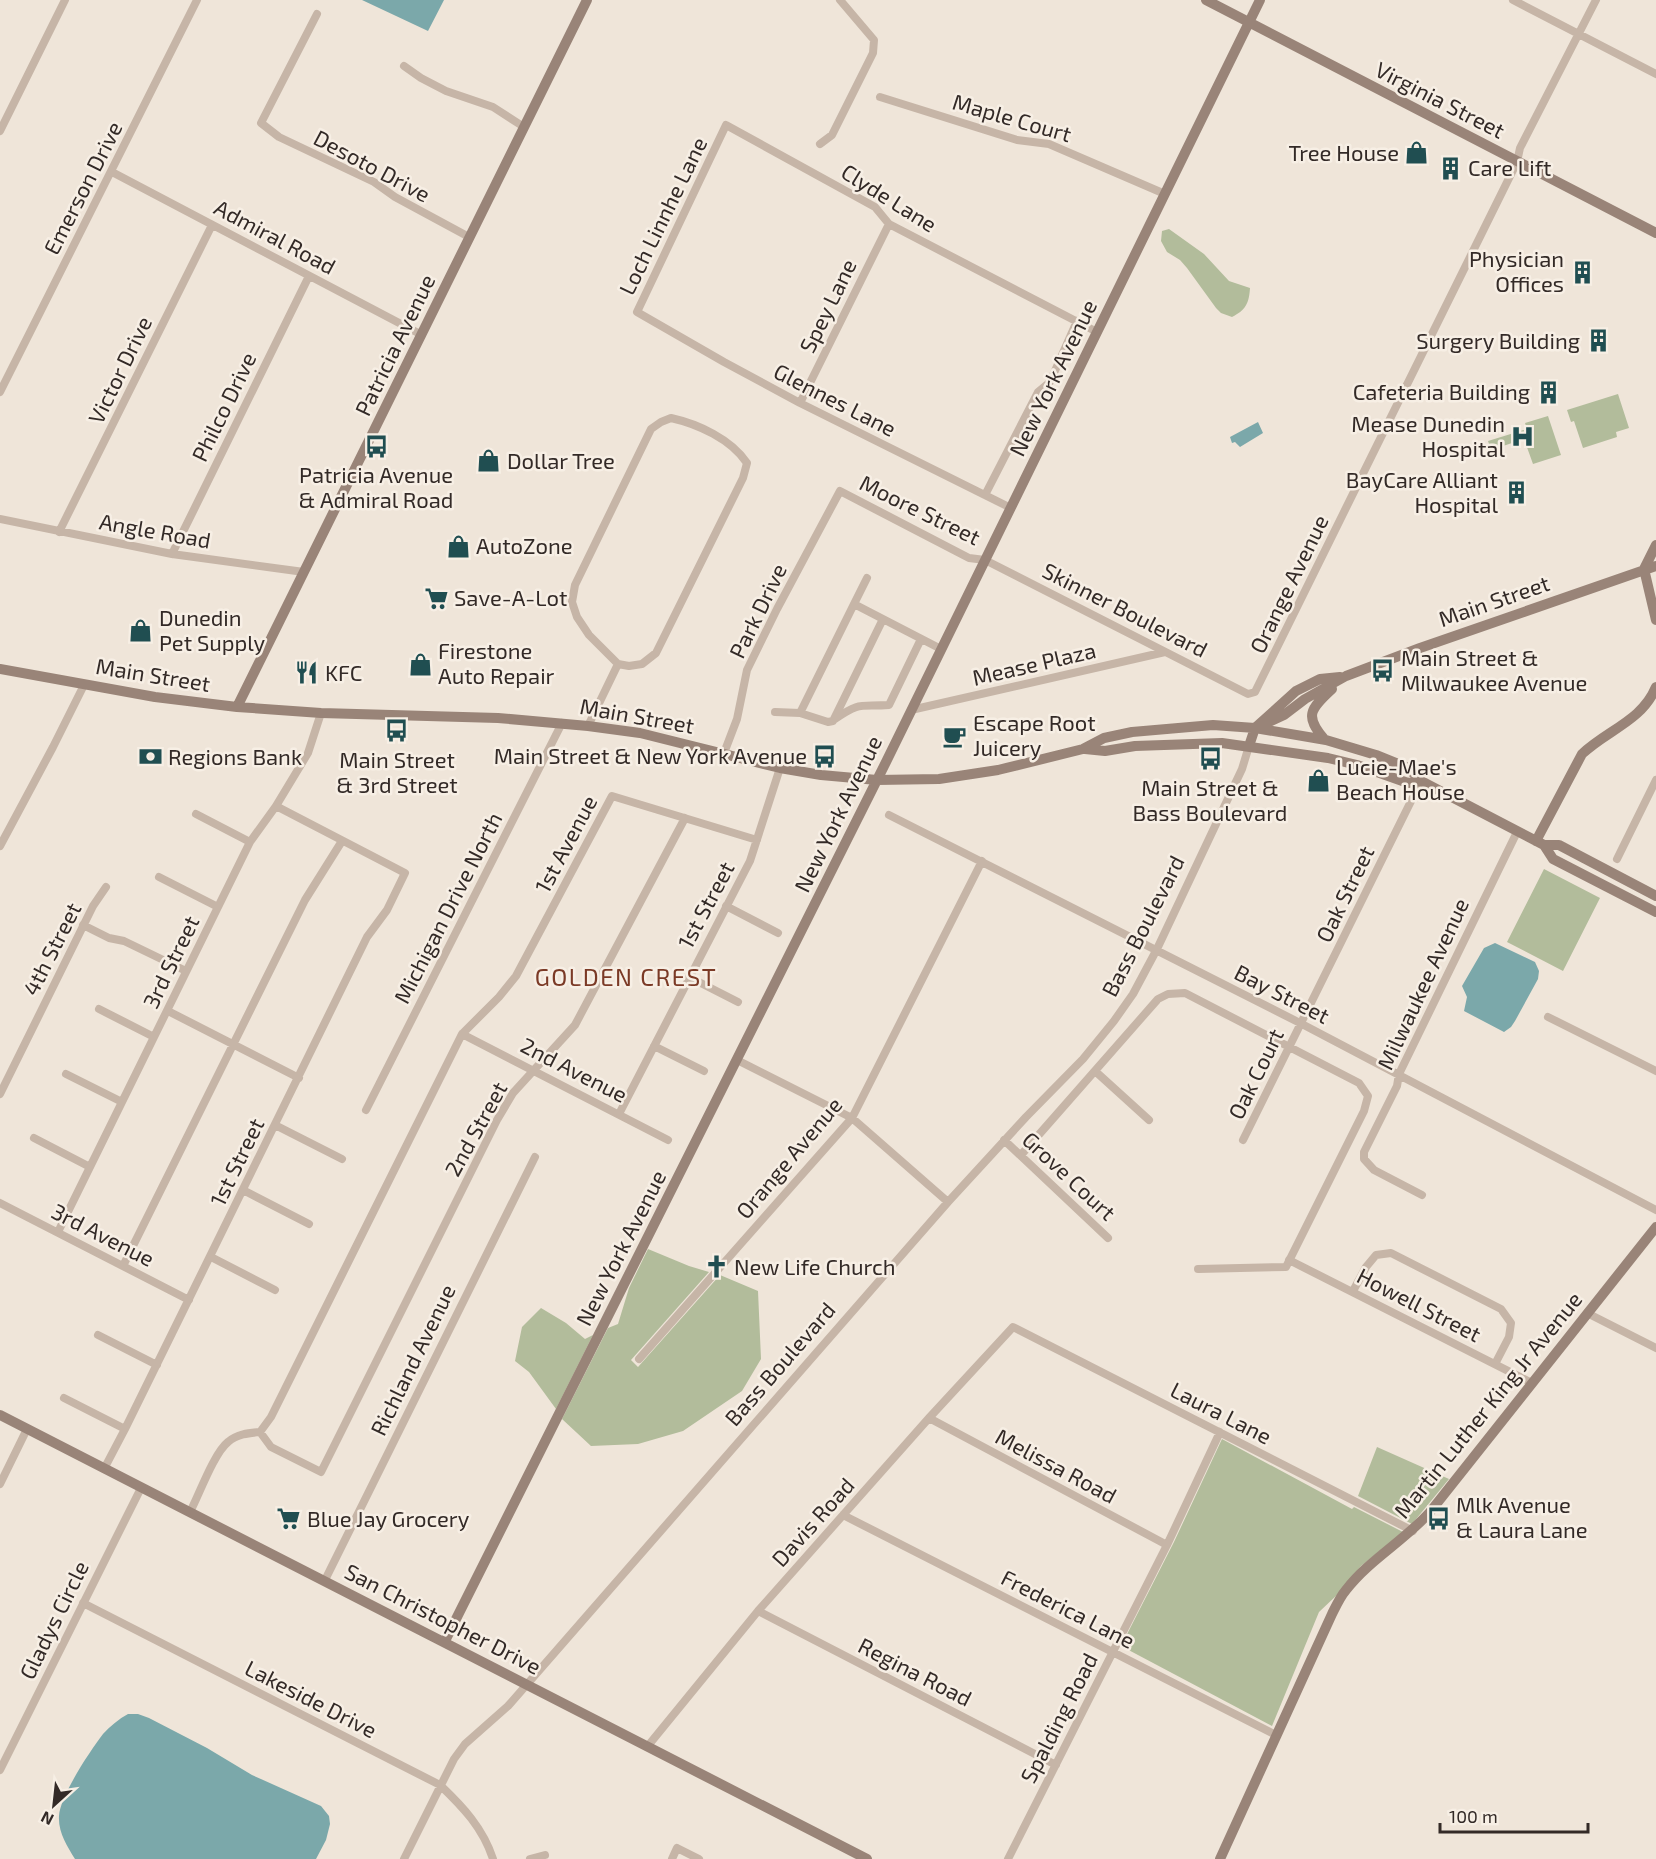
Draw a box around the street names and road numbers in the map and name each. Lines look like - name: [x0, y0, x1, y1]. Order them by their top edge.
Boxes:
- street label: Virginia Street: [1371, 55, 1509, 143]
- street label: Maple Court: [950, 88, 1075, 146]
- street label: Emerson Drive: [37, 117, 127, 258]
- street label: Desoto Drive: [310, 124, 435, 207]
- street label: Loch Linnhe Lane: [613, 133, 711, 299]
- street label: Clyde Lane: [837, 158, 942, 237]
- street label: Admiral Road: [210, 193, 341, 279]
- street label: Spey Lane: [793, 255, 861, 357]
- street label: Patricia Avenue: [349, 270, 440, 419]
- street label: New York Avenue: [1003, 295, 1101, 460]
- street label: Victor Drive: [82, 312, 156, 427]
- street label: Philco Drive: [186, 348, 261, 465]
- street label: Glennes Lane: [770, 357, 901, 441]
- street label: Moore Street: [856, 469, 985, 549]
- street label: Angle Road: [97, 507, 213, 553]
- street label: Orange Avenue: [1243, 510, 1333, 657]
- street label: Skinner Boulevard: [1039, 556, 1212, 662]
- street label: Park Drive: [723, 559, 791, 662]
- street label: Main Street: [1435, 569, 1553, 631]
- street label: Mease Plaza: [969, 636, 1098, 690]
- street label: Main Street: [94, 652, 212, 696]
- street label: Main Street: [578, 692, 696, 738]
- street label: New York Avenue: [788, 731, 886, 896]
- street label: 1st Avenue: [529, 790, 602, 897]
- street label: Michigan Drive North: [388, 808, 507, 1007]
- street label: Oak Street: [1310, 841, 1379, 946]
- street label: Bass Boulevard: [1095, 851, 1189, 1000]
- street label: 1st Street: [671, 857, 739, 952]
- street label: Milwaukee Avenue: [1371, 894, 1473, 1073]
- street label: 4th Street: [17, 898, 86, 999]
- street label: 3rd Street: [137, 911, 204, 1012]
- street label: Bay Street: [1231, 958, 1334, 1028]
- street label: Oak Court: [1222, 1024, 1288, 1123]
- street label: 2nd Avenue: [517, 1031, 632, 1107]
- street label: 2nd Street: [439, 1077, 512, 1180]
- street label: Orange Avenue: [730, 1091, 847, 1223]
- street label: 1st Street: [204, 1113, 268, 1210]
- street label: Grove Court: [1018, 1126, 1122, 1225]
- street label: New York Avenue: [570, 1166, 670, 1330]
- street label: 3rd Avenue: [48, 1197, 159, 1271]
- street label: Howell Street: [1353, 1262, 1486, 1346]
- street label: Richland Avenue: [364, 1280, 460, 1439]
- street label: Martin Luther King Jr Avenue: [1388, 1286, 1587, 1523]
- street label: Bass Boulevard: [719, 1296, 840, 1430]
- street label: Laura Lane: [1167, 1376, 1276, 1449]
- street label: Melissa Road: [992, 1422, 1121, 1508]
- street label: Davis Road: [766, 1472, 859, 1571]
- street label: Gladys Circle: [13, 1556, 93, 1683]
- street label: San Christopher Drive: [341, 1557, 546, 1679]
- street label: Frederica Lane: [997, 1563, 1140, 1653]
- street label: Regina Road: [855, 1631, 976, 1711]
- street label: Spalding Road: [1014, 1648, 1102, 1787]
- street label: Lakeside Drive: [241, 1654, 382, 1742]

